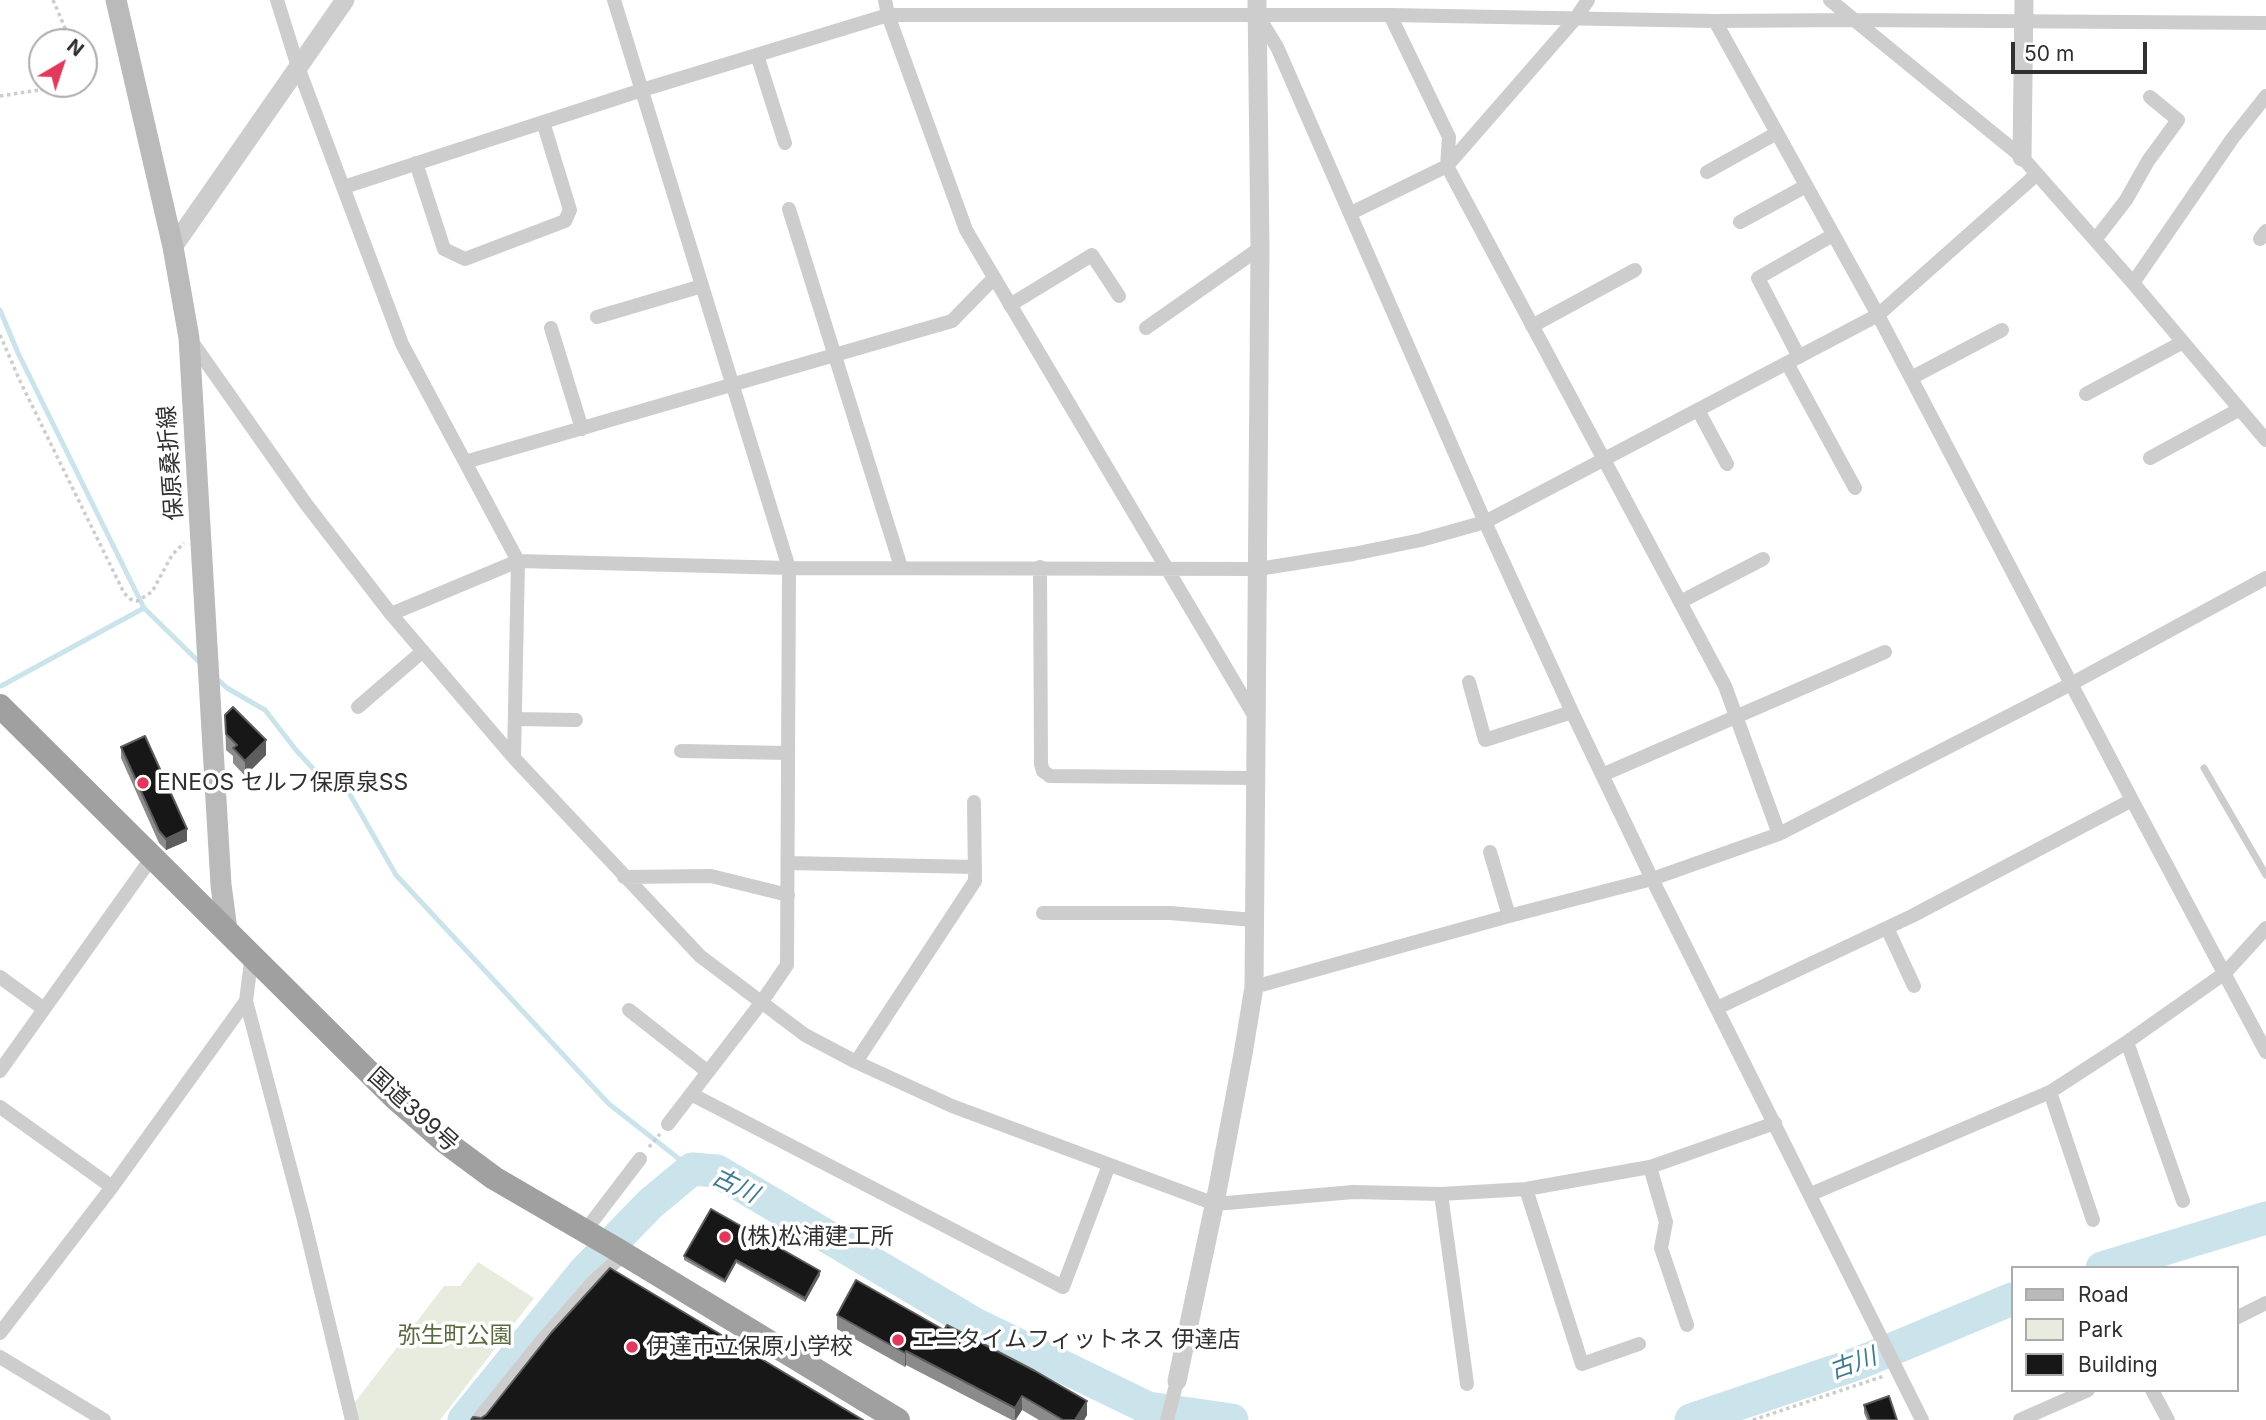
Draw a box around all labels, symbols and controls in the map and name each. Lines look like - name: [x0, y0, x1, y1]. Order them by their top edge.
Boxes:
- north arrow: [28, 28, 98, 98]
- scale bar: [2014, 28, 2150, 72]
- text: N: [62, 34, 88, 61]
- text: 50 m: [2024, 41, 2074, 66]
- street label: 保原桑折線: [153, 405, 189, 521]
- place label: ENEOS セルフ保原泉SS: [157, 769, 408, 797]
- marker: ENEOS セルフ保原泉SS: [135, 775, 151, 791]
- street label: 国道399号: [362, 1062, 464, 1158]
- water label: 古川: [707, 1163, 763, 1209]
- place label: (株)松浦建工所: [739, 1223, 894, 1251]
- marker: (株)松浦建工所: [717, 1229, 733, 1245]
- legend: [2010, 1266, 2238, 1392]
- text: Road: [2078, 1282, 2129, 1307]
- text: Park: [2078, 1317, 2123, 1342]
- park label: 弥生町公園: [398, 1322, 512, 1350]
- place label: エニタイムフィットネス 伊達店: [912, 1326, 1240, 1354]
- marker: エニタイムフィットネス 伊達店: [890, 1332, 906, 1348]
- place label: 伊達市立保原小学校: [646, 1333, 853, 1361]
- marker: 伊達市立保原小学校: [624, 1339, 640, 1355]
- water label: 古川: [1826, 1342, 1880, 1386]
- text: Building: [2078, 1352, 2158, 1377]

